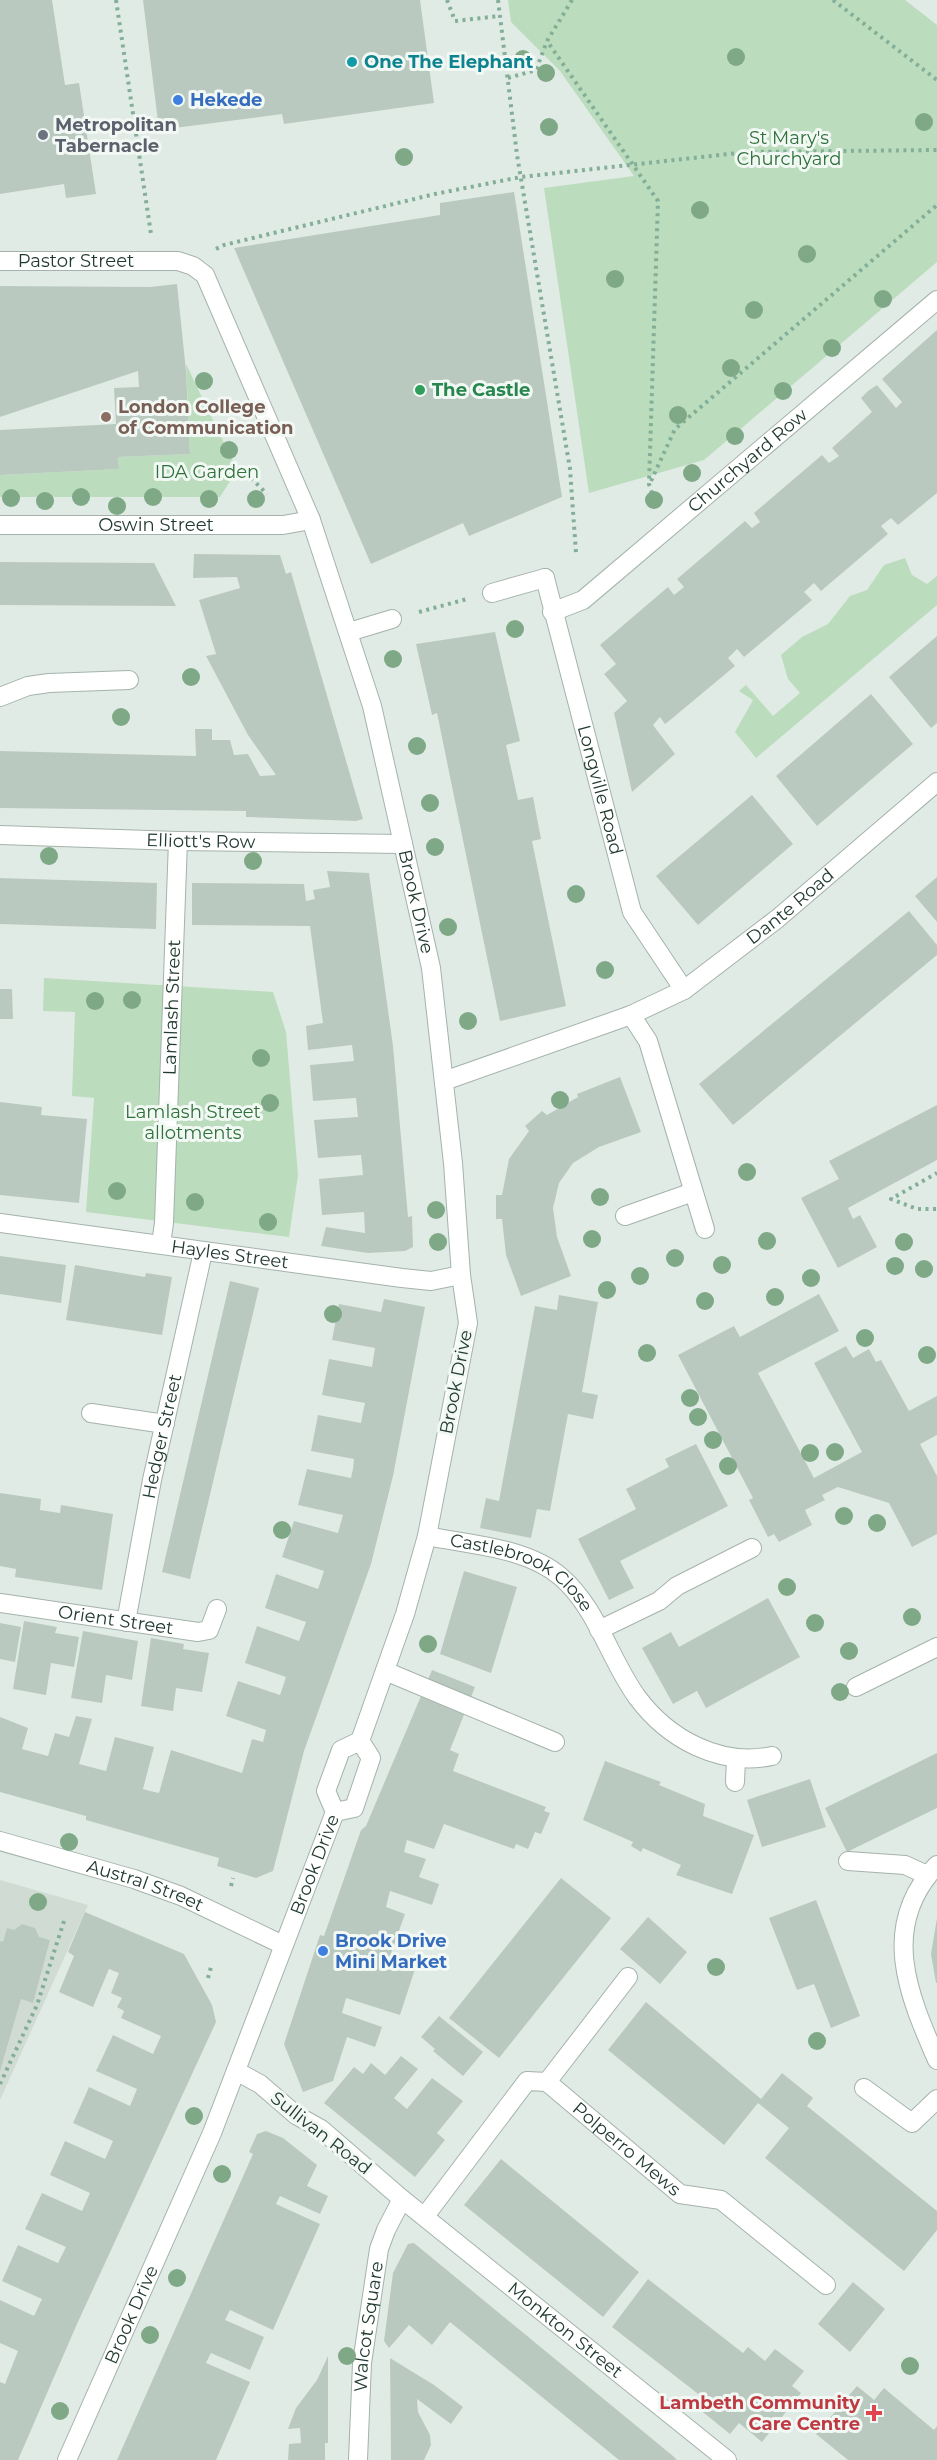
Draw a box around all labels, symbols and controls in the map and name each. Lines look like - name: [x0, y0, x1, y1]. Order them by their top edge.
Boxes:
- place label: One The Elephant: [364, 51, 533, 73]
- marker: One The Elephant: [345, 55, 359, 69]
- place label: Hekede: [190, 89, 262, 111]
- marker: Hekede: [171, 93, 185, 107]
- place label: Metropolitan Tabernacle: [55, 114, 177, 157]
- park label: St Mary's Churchyard: [736, 127, 842, 170]
- marker: Metropolitan Tabernacle: [36, 128, 50, 142]
- street label: Pastor Street: [18, 250, 134, 272]
- place label: The Castle: [432, 379, 530, 401]
- marker: The Castle: [413, 383, 427, 397]
- place label: London College of Communication: [118, 396, 294, 439]
- street label: Churchyard Row: [683, 404, 812, 517]
- marker: London College of Communication: [99, 410, 113, 424]
- park label: IDA Garden: [155, 461, 259, 483]
- street label: Oswin Street: [98, 514, 214, 536]
- street label: Longville Road: [573, 723, 628, 857]
- street label: Elliott's Row: [146, 829, 256, 853]
- street label: Brook Drive: [394, 848, 438, 956]
- street label: Dante Road: [742, 864, 839, 949]
- street label: Lamlash Street: [158, 939, 185, 1076]
- park label: Lamlash Street allotments: [125, 1101, 261, 1144]
- street label: Hayles Street: [170, 1236, 290, 1273]
- street label: Brook Drive: [435, 1328, 477, 1436]
- street label: Hedger Street: [138, 1372, 186, 1501]
- street label: Castlebrook Close: [448, 1529, 598, 1616]
- street label: Orient Street: [56, 1601, 175, 1639]
- street label: Brook Drive: [286, 1811, 344, 1918]
- street label: Austral Street: [85, 1855, 207, 1916]
- place label: Brook Drive Mini Market: [335, 1930, 447, 1973]
- marker: Brook Drive Mini Market: [316, 1944, 330, 1958]
- street label: Sullivan Road: [266, 2087, 376, 2179]
- street label: Polperro Mews: [568, 2097, 685, 2201]
- street label: Walcot Square: [350, 2260, 388, 2392]
- street label: Brook Drive: [100, 2262, 163, 2367]
- street label: Monkton Street: [503, 2277, 627, 2383]
- place label: Lambeth Community Care Centre: [659, 2392, 860, 2435]
- marker: Lambeth Community Care Centre: [865, 2404, 883, 2422]

